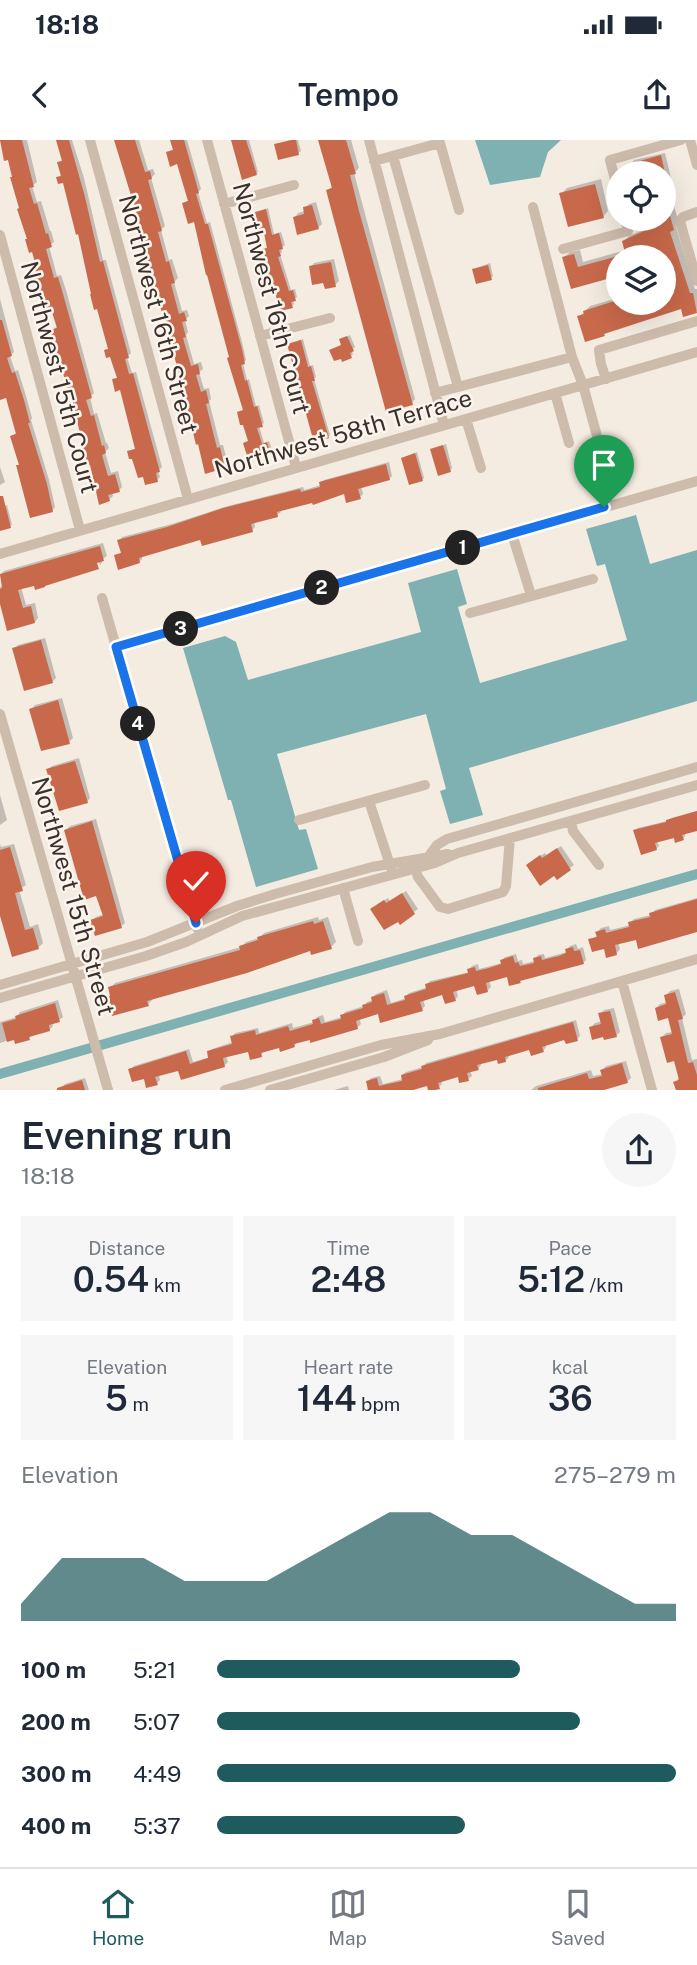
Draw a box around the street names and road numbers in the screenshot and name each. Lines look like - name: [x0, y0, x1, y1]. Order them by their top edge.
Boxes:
- street label: Northwest 16th Court: [228, 179, 316, 417]
- street label: Northwest 16th Street: [114, 191, 204, 437]
- street label: Northwest 15th Court: [16, 258, 104, 496]
- street label: Northwest 58th Terrace: [211, 383, 475, 483]
- street label: Northwest 15th Street: [27, 774, 121, 1018]

